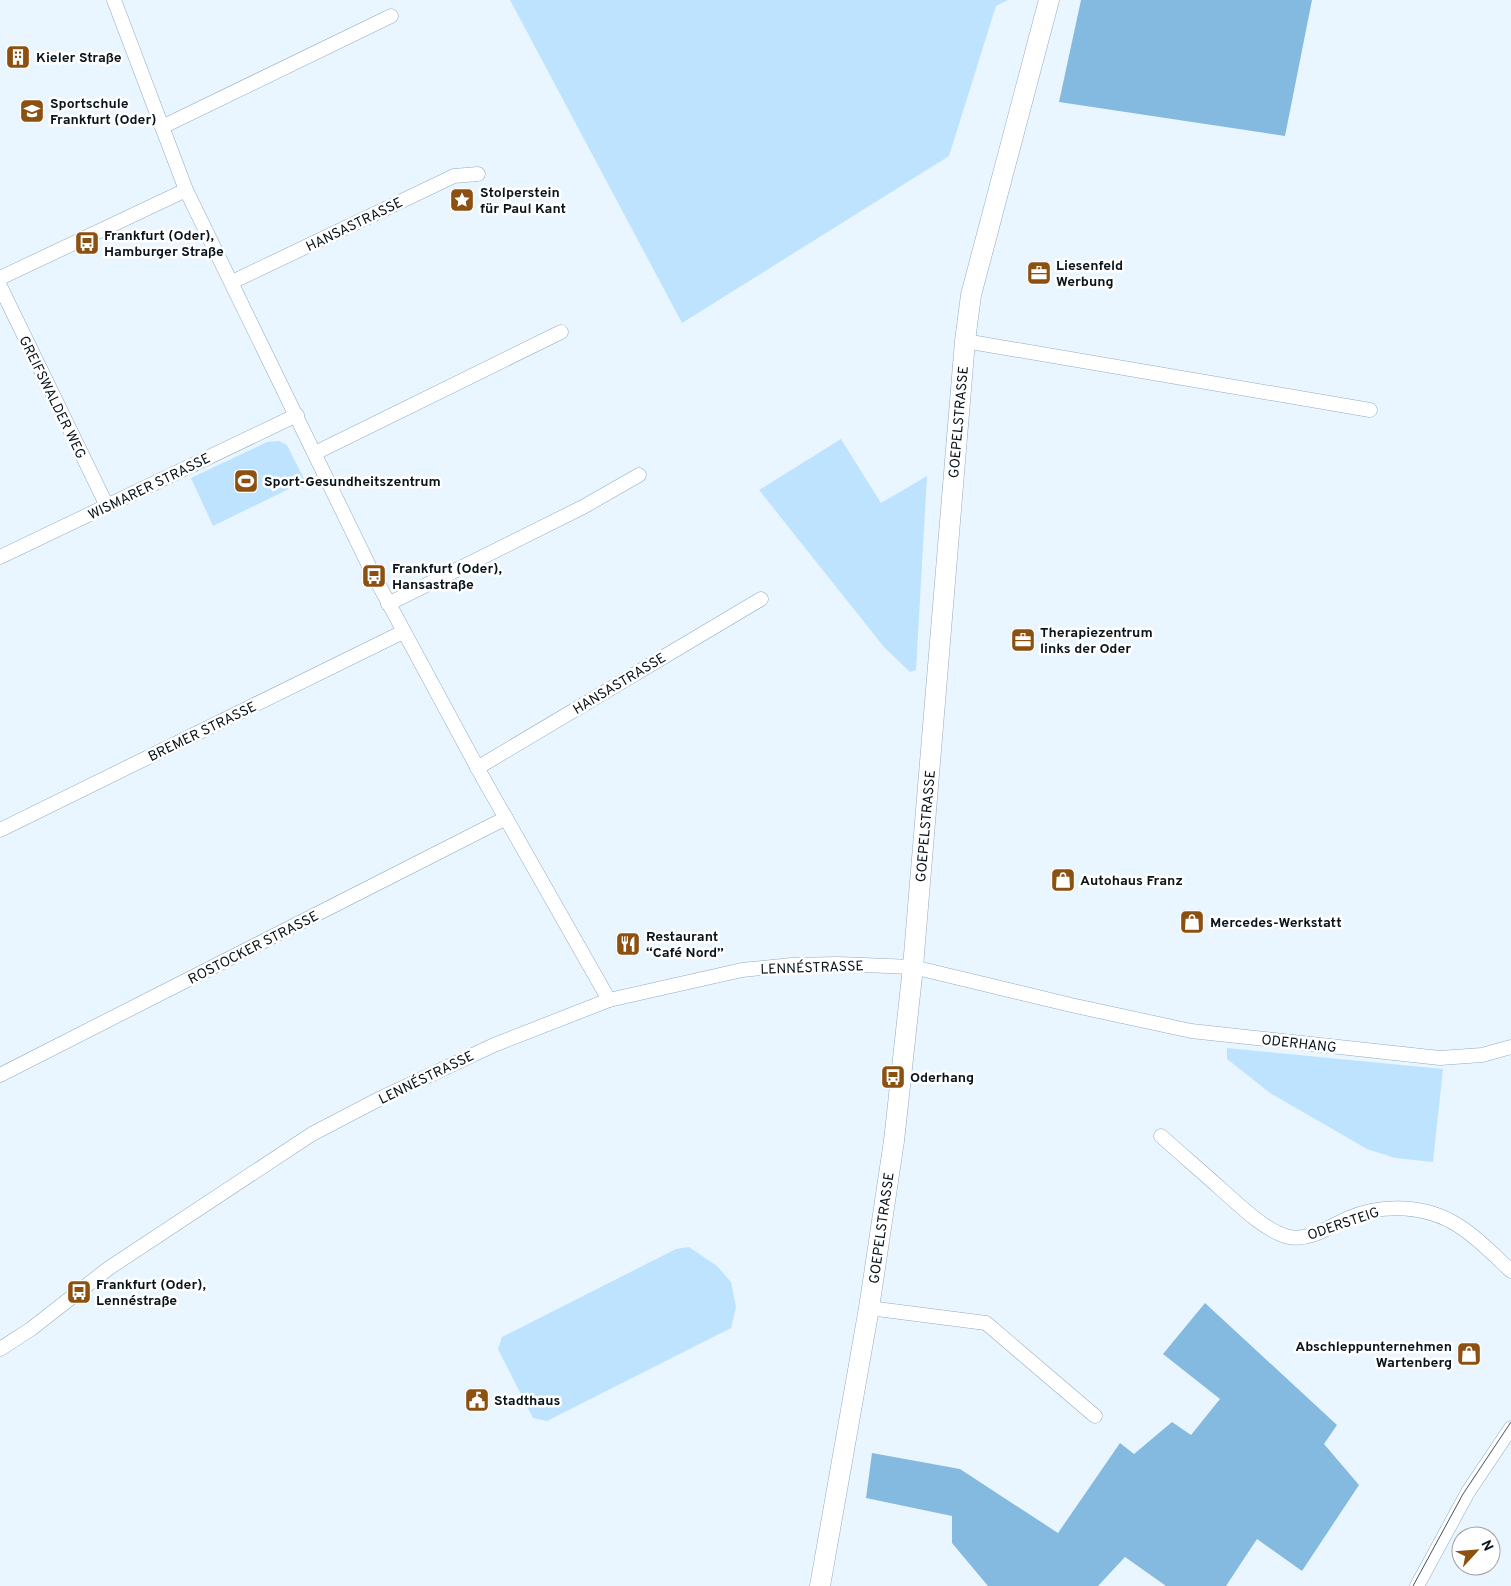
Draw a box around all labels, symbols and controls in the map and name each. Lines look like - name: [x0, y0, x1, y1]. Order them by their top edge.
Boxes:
- building icon: Kieler Straße: [5, 44, 31, 70]
- place label: Kieler Straße: [36, 50, 122, 67]
- place label: Sportschule Frankfurt (Oder): [50, 96, 156, 129]
- school or university icon: Sportschule Frankfurt (Oder): [19, 98, 45, 124]
- place label: Stolperstein für Paul Kant: [480, 185, 566, 218]
- place icon: Stolperstein für Paul Kant: [449, 187, 475, 213]
- street label: HANSASTRASSE: [304, 195, 406, 256]
- place label: Frankfurt (Oder), Hamburger Straße: [104, 228, 224, 261]
- bus stop icon: Frankfurt (Oder), Hamburger Straße: [74, 230, 100, 256]
- place label: Liesenfeld Werbung: [1056, 258, 1123, 291]
- office icon: Liesenfeld Werbung: [1026, 260, 1052, 286]
- street label: GREIFSWALDER WEG: [15, 334, 89, 462]
- street label: GOEPELSTRASSE: [946, 365, 973, 479]
- street label: WISMARER STRASSE: [86, 450, 214, 524]
- sports icon: Sport-Gesundheitszentrum: [233, 468, 259, 494]
- place label: Sport-Gesundheitszentrum: [264, 474, 441, 491]
- place label: Frankfurt (Oder), Hansastraße: [392, 561, 502, 594]
- bus stop icon: Frankfurt (Oder), Hansastraße: [361, 563, 387, 589]
- place label: Therapiezentrum links der Oder: [1040, 625, 1153, 658]
- office icon: Therapiezentrum links der Oder: [1010, 627, 1036, 653]
- street label: HANSASTRASSE: [570, 650, 669, 719]
- street label: BREMER STRASSE: [146, 699, 260, 766]
- street label: GOEPELSTRASSE: [913, 769, 940, 883]
- shop icon: Autohaus Franz: [1050, 867, 1076, 893]
- place label: Autohaus Franz: [1080, 873, 1183, 890]
- street label: ROSTOCKER STRASSE: [186, 908, 322, 989]
- shop icon: Mercedes-Werkstatt: [1179, 909, 1205, 935]
- place label: Mercedes-Werkstatt: [1210, 915, 1342, 932]
- place label: Restaurant “Café Nord”: [646, 929, 724, 962]
- restaurant icon: Restaurant “Café Nord”: [615, 931, 641, 957]
- street label: LENNÉSTRASSE: [760, 957, 864, 979]
- street label: ODERHANG: [1260, 1032, 1337, 1057]
- street label: LENNÉSTRASSE: [376, 1047, 477, 1109]
- bus stop icon: Oderhang: [880, 1064, 906, 1090]
- place label: Oderhang: [910, 1070, 974, 1087]
- street label: GOEPELSTRASSE: [866, 1171, 899, 1285]
- street label: ODERSTEIG: [1305, 1204, 1382, 1245]
- place label: Frankfurt (Oder), Lennéstraße: [96, 1277, 206, 1310]
- bus stop icon: Frankfurt (Oder), Lennéstraße: [66, 1279, 92, 1305]
- place label: Abschleppunternehmen Wartenberg: [1295, 1339, 1452, 1372]
- shop icon: Abschleppunternehmen Wartenberg: [1456, 1341, 1482, 1367]
- public building icon: Stadthaus: [464, 1387, 490, 1413]
- place label: Stadthaus: [494, 1393, 560, 1410]
- north arrow: [1451, 1526, 1501, 1576]
- text: N: [1476, 1538, 1496, 1554]

